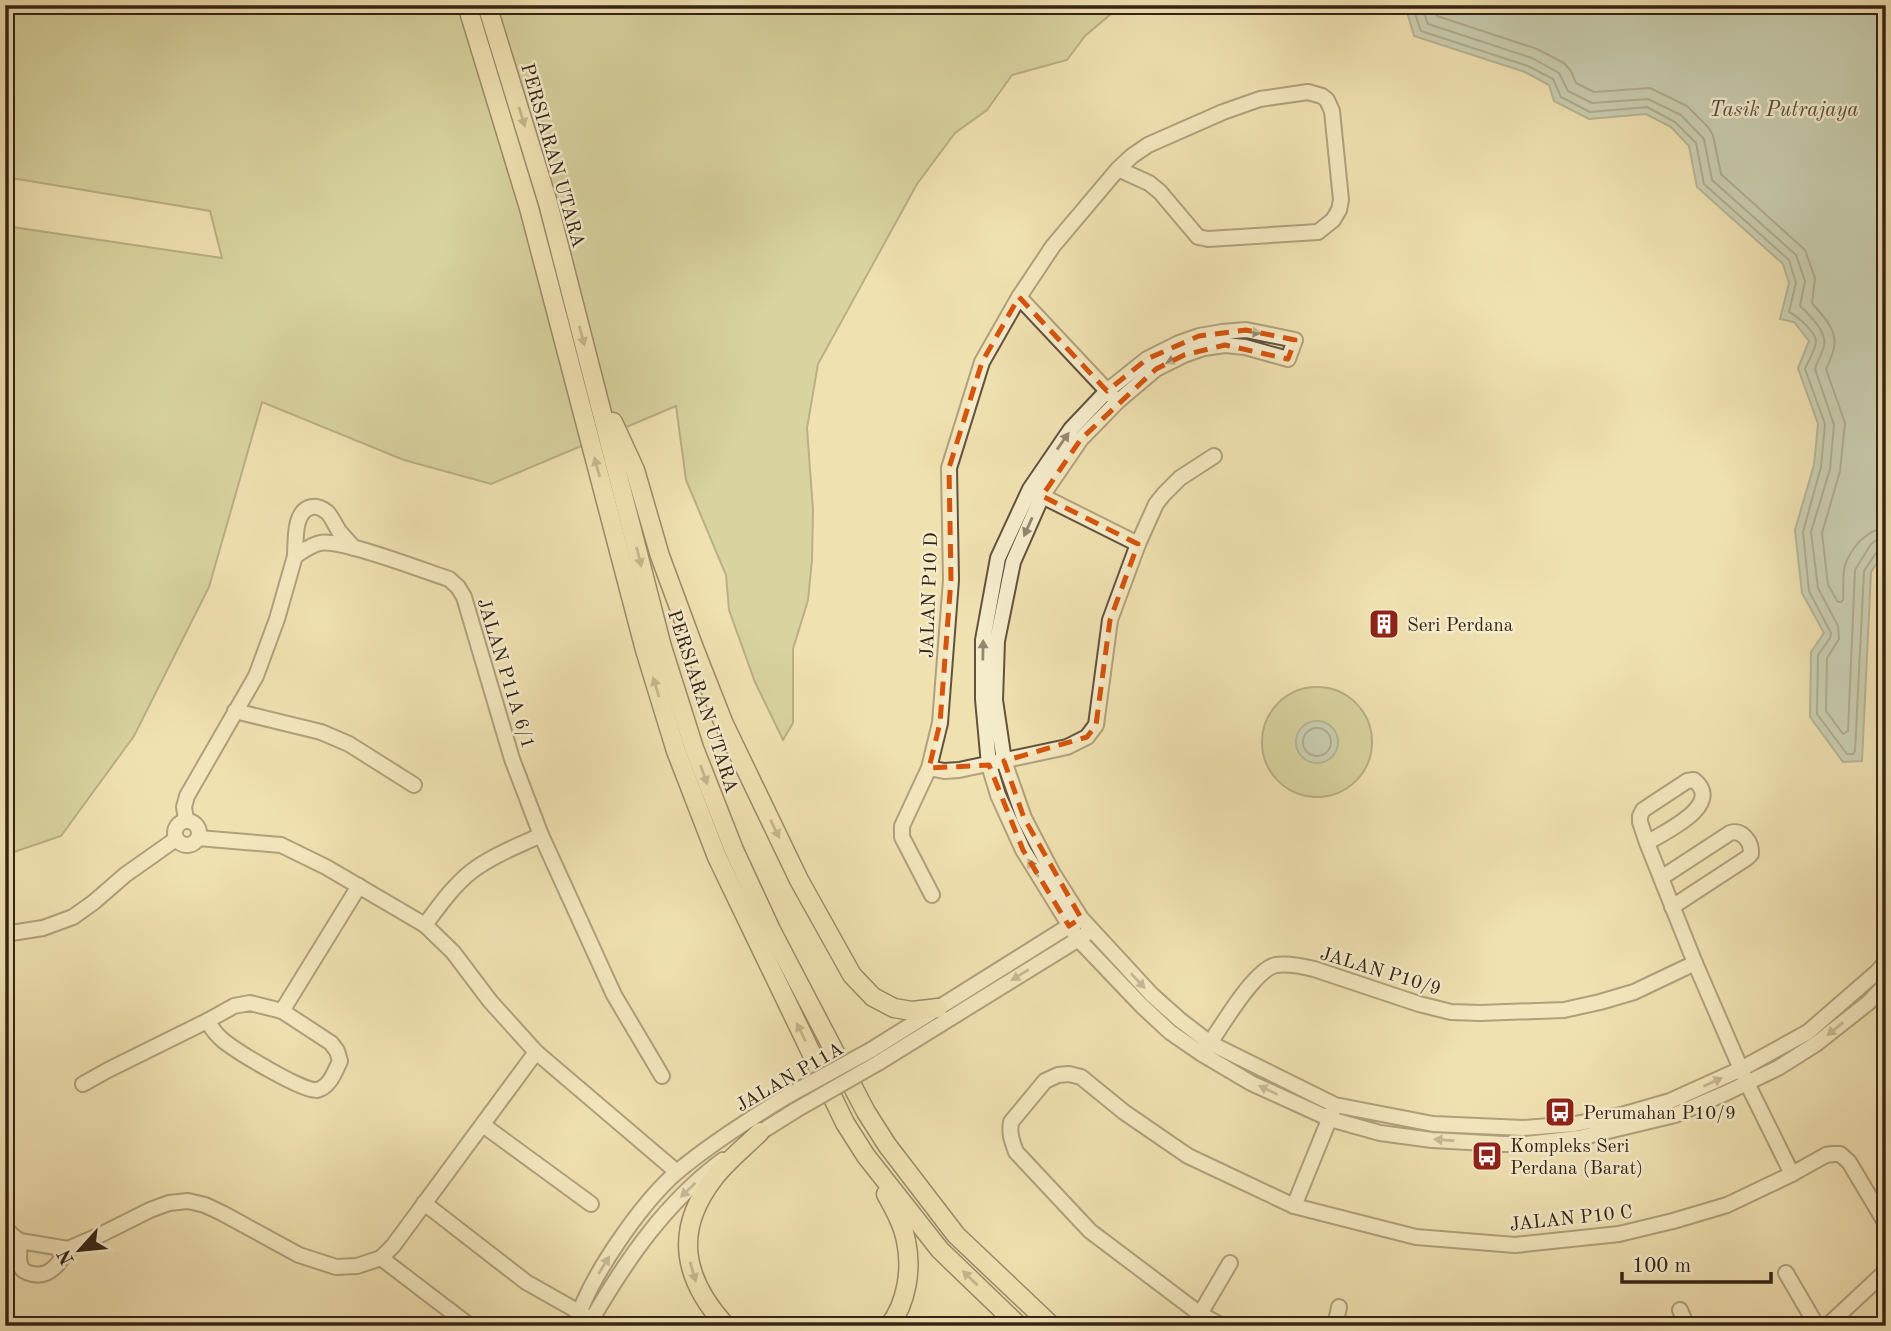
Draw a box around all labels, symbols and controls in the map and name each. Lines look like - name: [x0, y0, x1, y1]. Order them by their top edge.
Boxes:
- street label: PERSIARAN UTARA: [516, 61, 587, 251]
- water label: Tasik Putrajaya: [1709, 100, 1859, 121]
- one-way arrow: [517, 107, 527, 128]
- one-way arrow: [577, 326, 588, 348]
- one-way arrow: [1240, 327, 1262, 338]
- one-way arrow: [1165, 354, 1185, 365]
- one-way arrow: [1056, 432, 1070, 450]
- one-way arrow: [592, 457, 602, 478]
- one-way arrow: [1022, 517, 1034, 537]
- street label: JALAN P10 D: [919, 532, 942, 658]
- one-way arrow: [634, 546, 645, 568]
- street label: JALAN P11A 6/1: [473, 596, 537, 751]
- building icon: Seri Perdana: [1367, 607, 1401, 641]
- street label: PERSIARAN UTARA: [663, 608, 740, 796]
- place label: Seri Perdana: [1407, 617, 1514, 636]
- one-way arrow: [978, 639, 989, 661]
- one-way arrow: [651, 676, 661, 697]
- one-way arrow: [698, 764, 709, 785]
- one-way arrow: [769, 819, 780, 839]
- one-way arrow: [1027, 858, 1040, 877]
- street label: JALAN P10/9: [1318, 945, 1443, 1000]
- one-way arrow: [1011, 969, 1030, 982]
- one-way arrow: [1130, 972, 1147, 989]
- one-way arrow: [795, 1022, 806, 1042]
- one-way arrow: [1826, 1022, 1844, 1037]
- street label: JALAN P11A: [733, 1040, 847, 1116]
- one-way arrow: [1702, 1076, 1723, 1087]
- one-way arrow: [1257, 1084, 1278, 1095]
- bus stop icon: Perumahan P10/9: [1543, 1095, 1577, 1129]
- place label: Perumahan P10/9: [1583, 1105, 1736, 1124]
- one-way arrow: [1433, 1135, 1455, 1146]
- place label: Kompleks Seri Perdana (Barat): [1510, 1138, 1643, 1179]
- bus stop icon: Kompleks Seri Perdana (Barat): [1470, 1139, 1504, 1173]
- one-way arrow: [680, 1181, 697, 1197]
- street label: JALAN P10 C: [1509, 1204, 1634, 1235]
- north arrow: [46, 1216, 116, 1286]
- scale bar: [1622, 1240, 1770, 1284]
- text: N: [55, 1245, 79, 1267]
- one-way arrow: [598, 1255, 611, 1274]
- text: 100 m: [1632, 1256, 1691, 1277]
- one-way arrow: [688, 1261, 698, 1282]
- one-way arrow: [962, 1271, 979, 1287]

